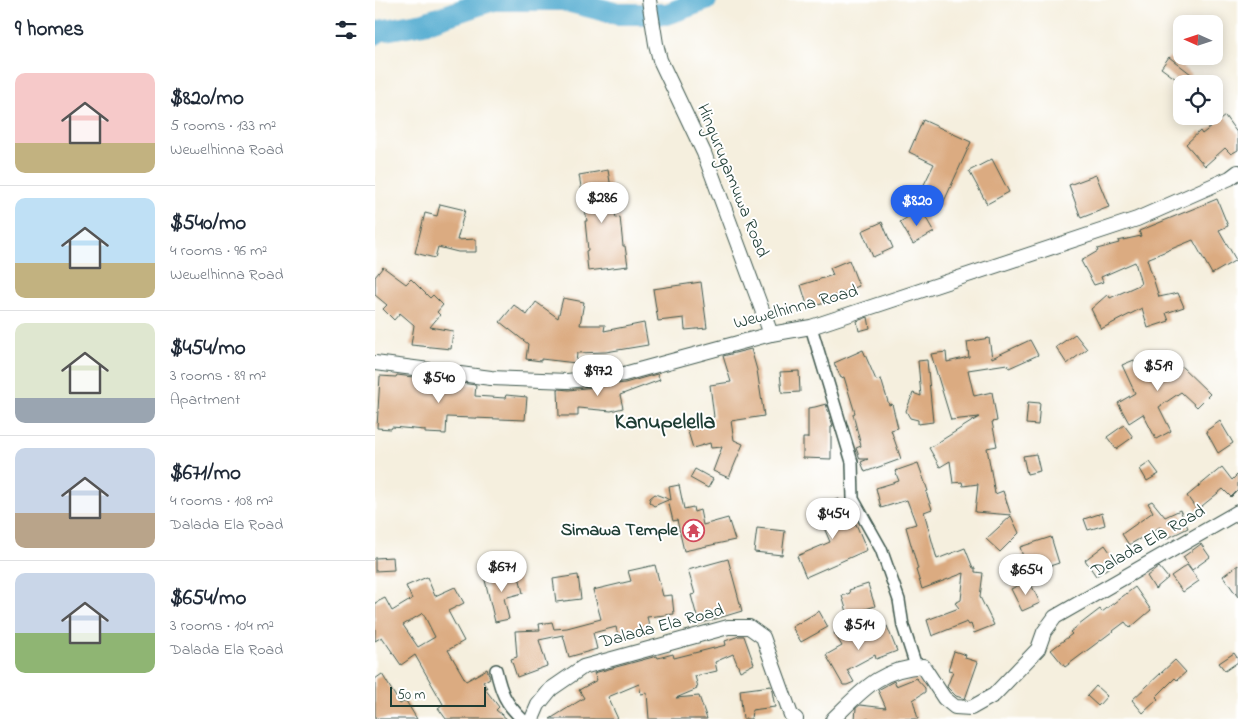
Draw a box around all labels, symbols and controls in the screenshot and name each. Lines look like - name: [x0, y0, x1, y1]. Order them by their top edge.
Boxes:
- text: 9 homes: [15, 15, 84, 45]
- north arrow: [1173, 15, 1223, 65]
- map controls: [1173, 15, 1223, 125]
- icon: filters: [332, 16, 360, 44]
- button: locate: [1173, 75, 1223, 125]
- text: $820/mo: [170, 84, 244, 114]
- icon: home: [55, 93, 115, 153]
- street label: Hingurugamuwa Road: [688, 100, 775, 262]
- text: 5 rooms · 133 m²: [170, 114, 276, 138]
- text: Wewelhinna Road: [170, 138, 284, 162]
- pin: $286: [572, 182, 632, 224]
- pin: $820: [887, 184, 947, 227]
- text: $286: [587, 186, 617, 210]
- text: $820: [902, 189, 932, 213]
- text: $540/mo: [170, 209, 246, 239]
- icon: home: [55, 218, 115, 278]
- text: 4 rooms · 96 m²: [170, 239, 267, 263]
- text: Wewelhinna Road: [170, 263, 284, 287]
- street label: Wewelhinna Road: [731, 279, 861, 337]
- text: $454/mo: [170, 334, 246, 364]
- icon: home: [55, 343, 115, 403]
- pin: $519: [1128, 350, 1188, 392]
- pin: $972: [568, 354, 628, 397]
- text: $519: [1144, 354, 1172, 378]
- text: $972: [583, 359, 613, 383]
- pin: $540: [409, 362, 469, 404]
- text: 3 rooms · 89 m²: [170, 364, 266, 388]
- text: $540: [423, 366, 455, 390]
- text: Apartment: [170, 388, 240, 412]
- district label: Kanupelella: [615, 407, 715, 439]
- text: $671/mo: [170, 459, 241, 489]
- icon: home: [55, 468, 115, 528]
- text: 4 rooms · 108 m²: [170, 489, 273, 513]
- pin: $454: [803, 498, 863, 540]
- street label: Dalada Ela Road: [1086, 499, 1211, 586]
- text: $454: [817, 502, 849, 526]
- text: Dalada Ela Road: [170, 513, 283, 537]
- place label: Simawa Temple: [561, 518, 679, 544]
- temple icon: Simawa Temple: [682, 519, 706, 543]
- pin: $671: [472, 550, 532, 593]
- pin: $654: [996, 554, 1056, 596]
- text: $671: [488, 555, 516, 579]
- text: $654: [1010, 558, 1042, 582]
- text: $654/mo: [170, 584, 246, 614]
- icon: home: [55, 593, 115, 653]
- street label: Dalada Ela Road: [596, 598, 727, 656]
- pin: $514: [829, 608, 889, 651]
- text: $514: [844, 613, 874, 637]
- text: 3 rooms · 104 m²: [170, 614, 274, 638]
- text: Dalada Ela Road: [170, 638, 283, 662]
- scale bar: [390, 684, 486, 707]
- text: 50 m: [397, 685, 425, 706]

